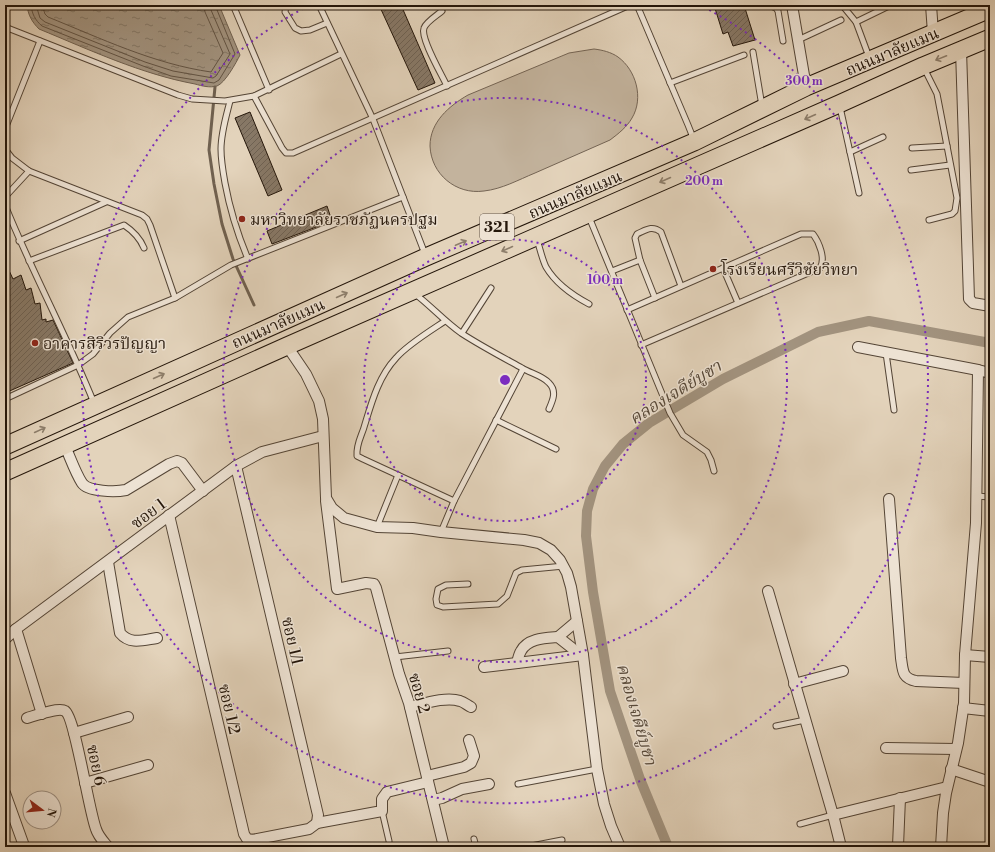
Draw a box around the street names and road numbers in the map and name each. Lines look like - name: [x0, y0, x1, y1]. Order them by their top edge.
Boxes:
- street label: ถนนมาลัยแมน: [843, 23, 942, 81]
- street label: ถนนมาลัยแมน: [526, 166, 625, 224]
- road number: 321: [480, 214, 514, 240]
- street label: ถนนมาลัยแมน: [229, 294, 328, 353]
- street label: ซอย 1: [127, 494, 170, 533]
- street label: ซอย 1/1: [277, 615, 307, 667]
- street label: ซอย 2: [404, 671, 434, 716]
- street label: ซอย 1/2: [214, 682, 244, 736]
- street label: ซอย 6: [82, 743, 110, 788]

